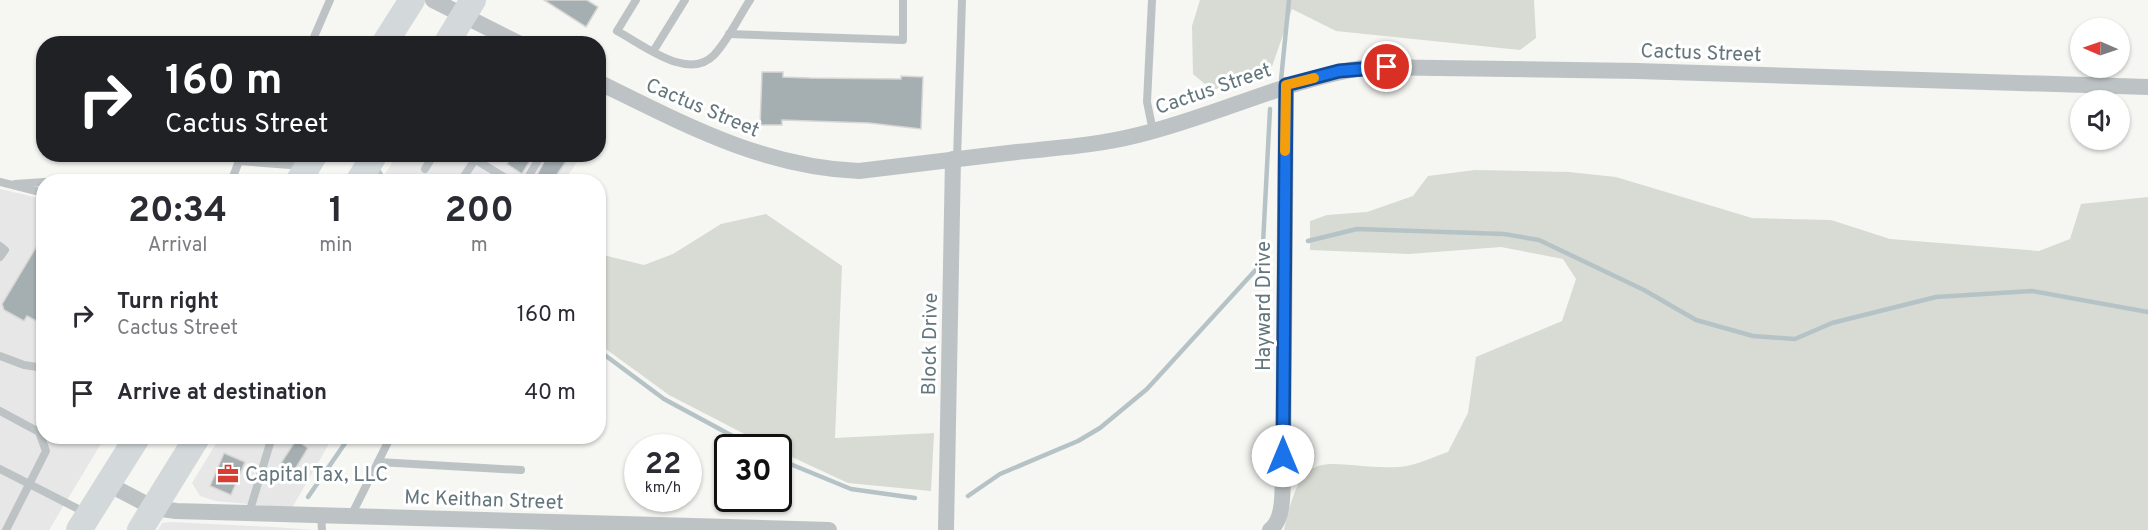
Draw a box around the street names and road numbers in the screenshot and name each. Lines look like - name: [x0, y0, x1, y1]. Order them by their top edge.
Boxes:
- street label: Cactus Street: [1640, 39, 1762, 69]
- street label: Cactus Street: [1152, 58, 1275, 122]
- street label: Cactus Street: [641, 73, 763, 144]
- street label: Hayward Drive: [1252, 241, 1278, 371]
- street label: Block Drive: [917, 293, 945, 396]
- street label: Mc Keithan Street: [404, 485, 564, 517]

